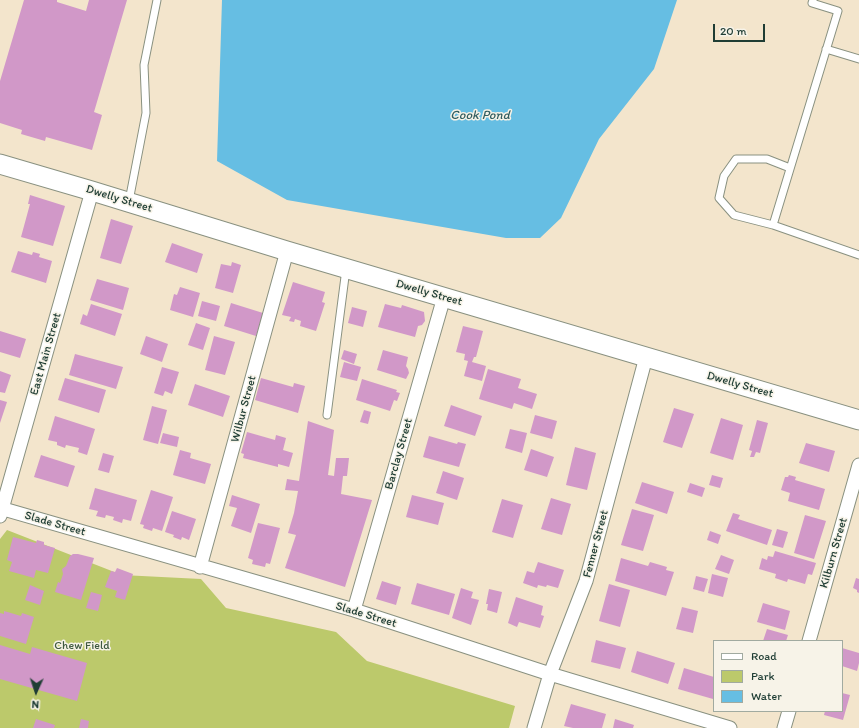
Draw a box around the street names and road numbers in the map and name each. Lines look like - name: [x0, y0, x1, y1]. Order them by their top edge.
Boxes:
- street label: Dwelly Street: [84, 182, 154, 216]
- street label: Dwelly Street: [394, 277, 464, 309]
- street label: East Main Street: [27, 311, 65, 397]
- street label: Dwelly Street: [705, 369, 775, 401]
- street label: Wilbur Street: [228, 374, 260, 444]
- street label: Barclay Street: [382, 417, 416, 491]
- street label: Slade Street: [23, 508, 87, 540]
- street label: Fenner Street: [580, 509, 612, 579]
- street label: Kilburn Street: [817, 516, 851, 590]
- street label: Slade Street: [334, 599, 398, 631]

